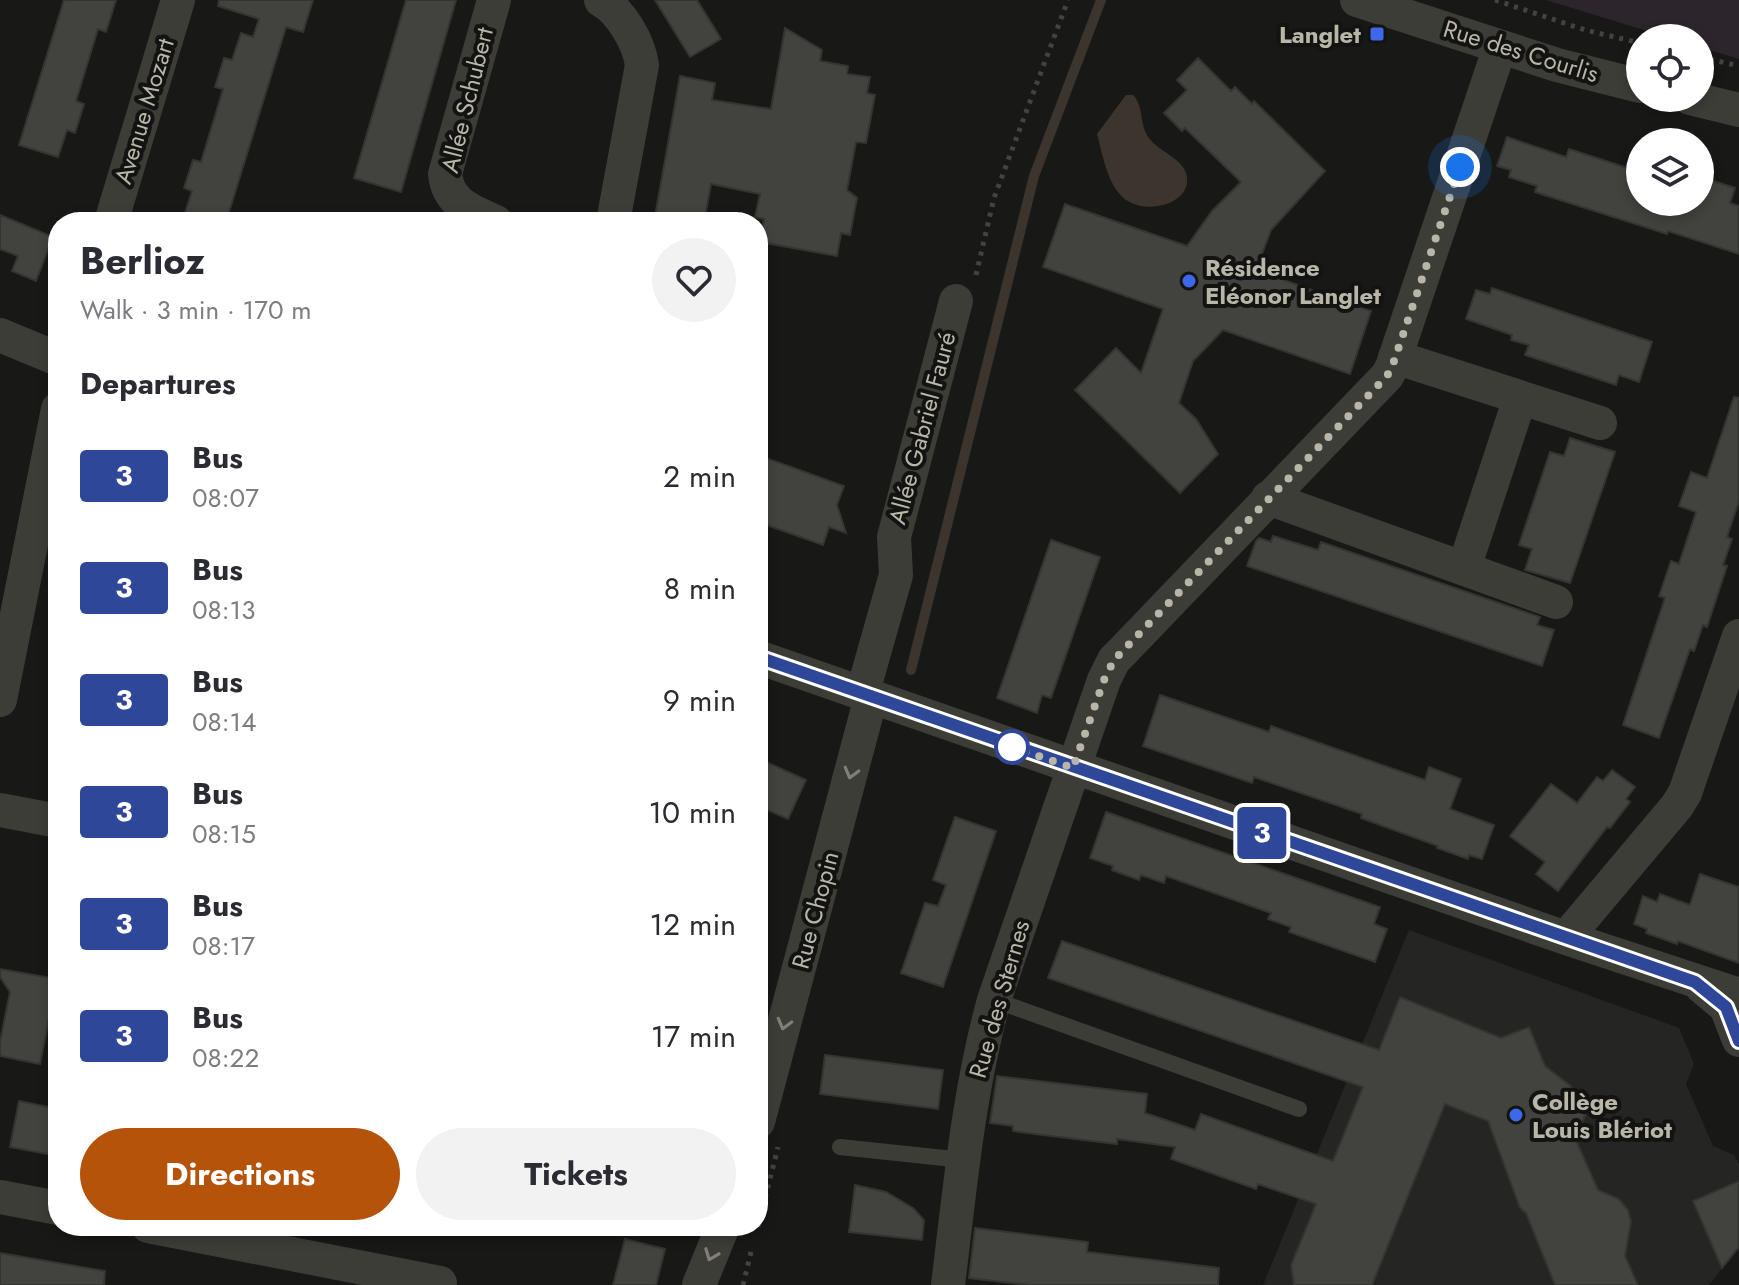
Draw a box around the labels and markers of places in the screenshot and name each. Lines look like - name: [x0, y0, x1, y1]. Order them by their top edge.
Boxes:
- place label: Langlet: [1279, 17, 1361, 52]
- marker: Langlet: [1368, 25, 1386, 43]
- place label: Résidence Eléonor Langlet: [1205, 250, 1381, 313]
- marker: Résidence Eléonor Langlet: [1180, 272, 1198, 290]
- unlabelled marker: [995, 730, 1029, 764]
- place label: Collège Louis Blériot: [1532, 1084, 1672, 1147]
- marker: Collège Louis Blériot: [1507, 1106, 1525, 1124]

